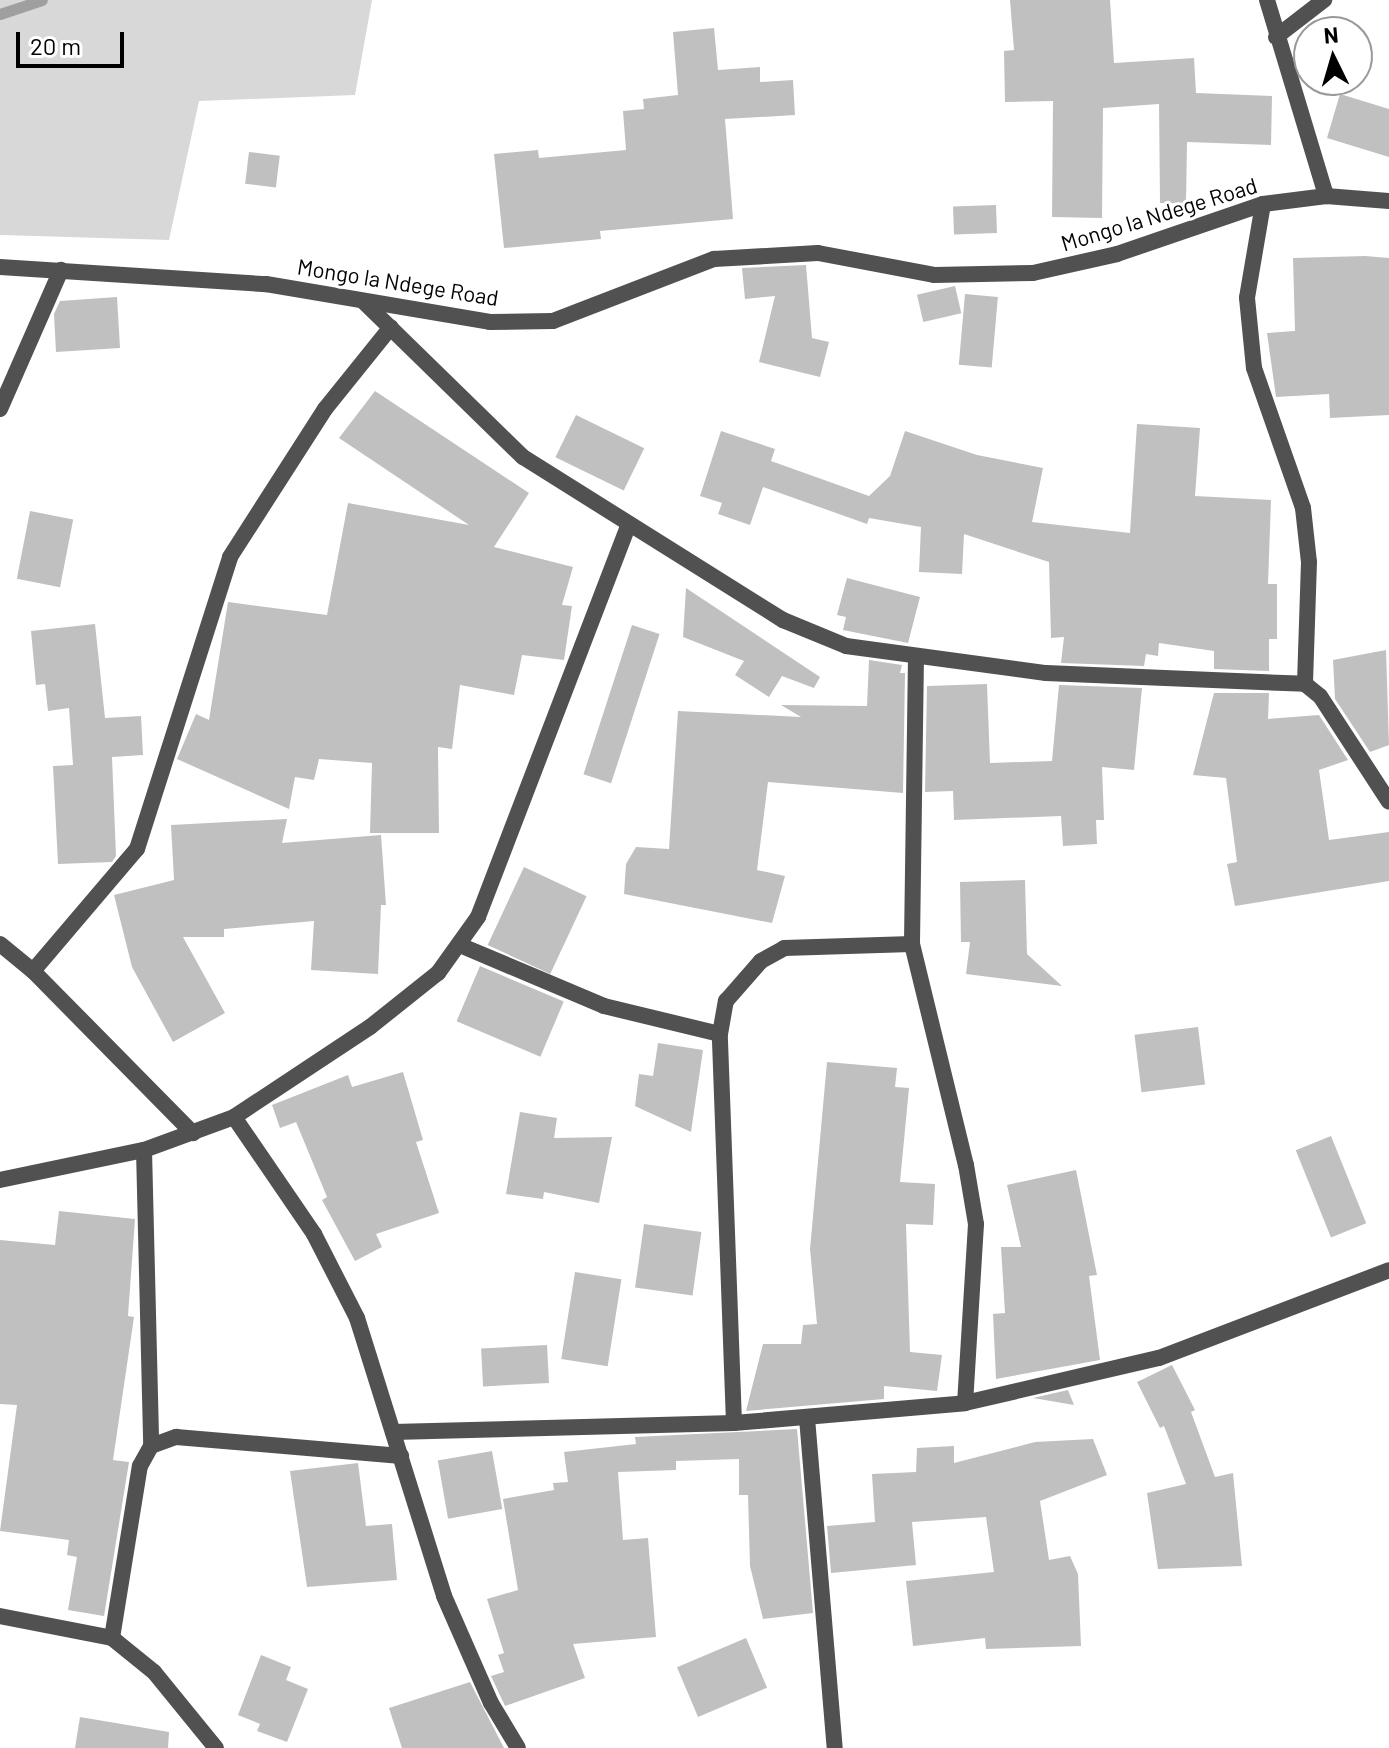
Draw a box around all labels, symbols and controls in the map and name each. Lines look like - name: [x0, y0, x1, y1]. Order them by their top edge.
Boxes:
- scale bar: [20, 16, 128, 66]
- north arrow: [1293, 16, 1373, 96]
- text: N: [1323, 20, 1340, 48]
- text: 20 m: [30, 31, 81, 60]
- street label: Mongo la Ndege Road: [1058, 172, 1260, 256]
- street label: Mongo la Ndege Road: [295, 253, 501, 311]

